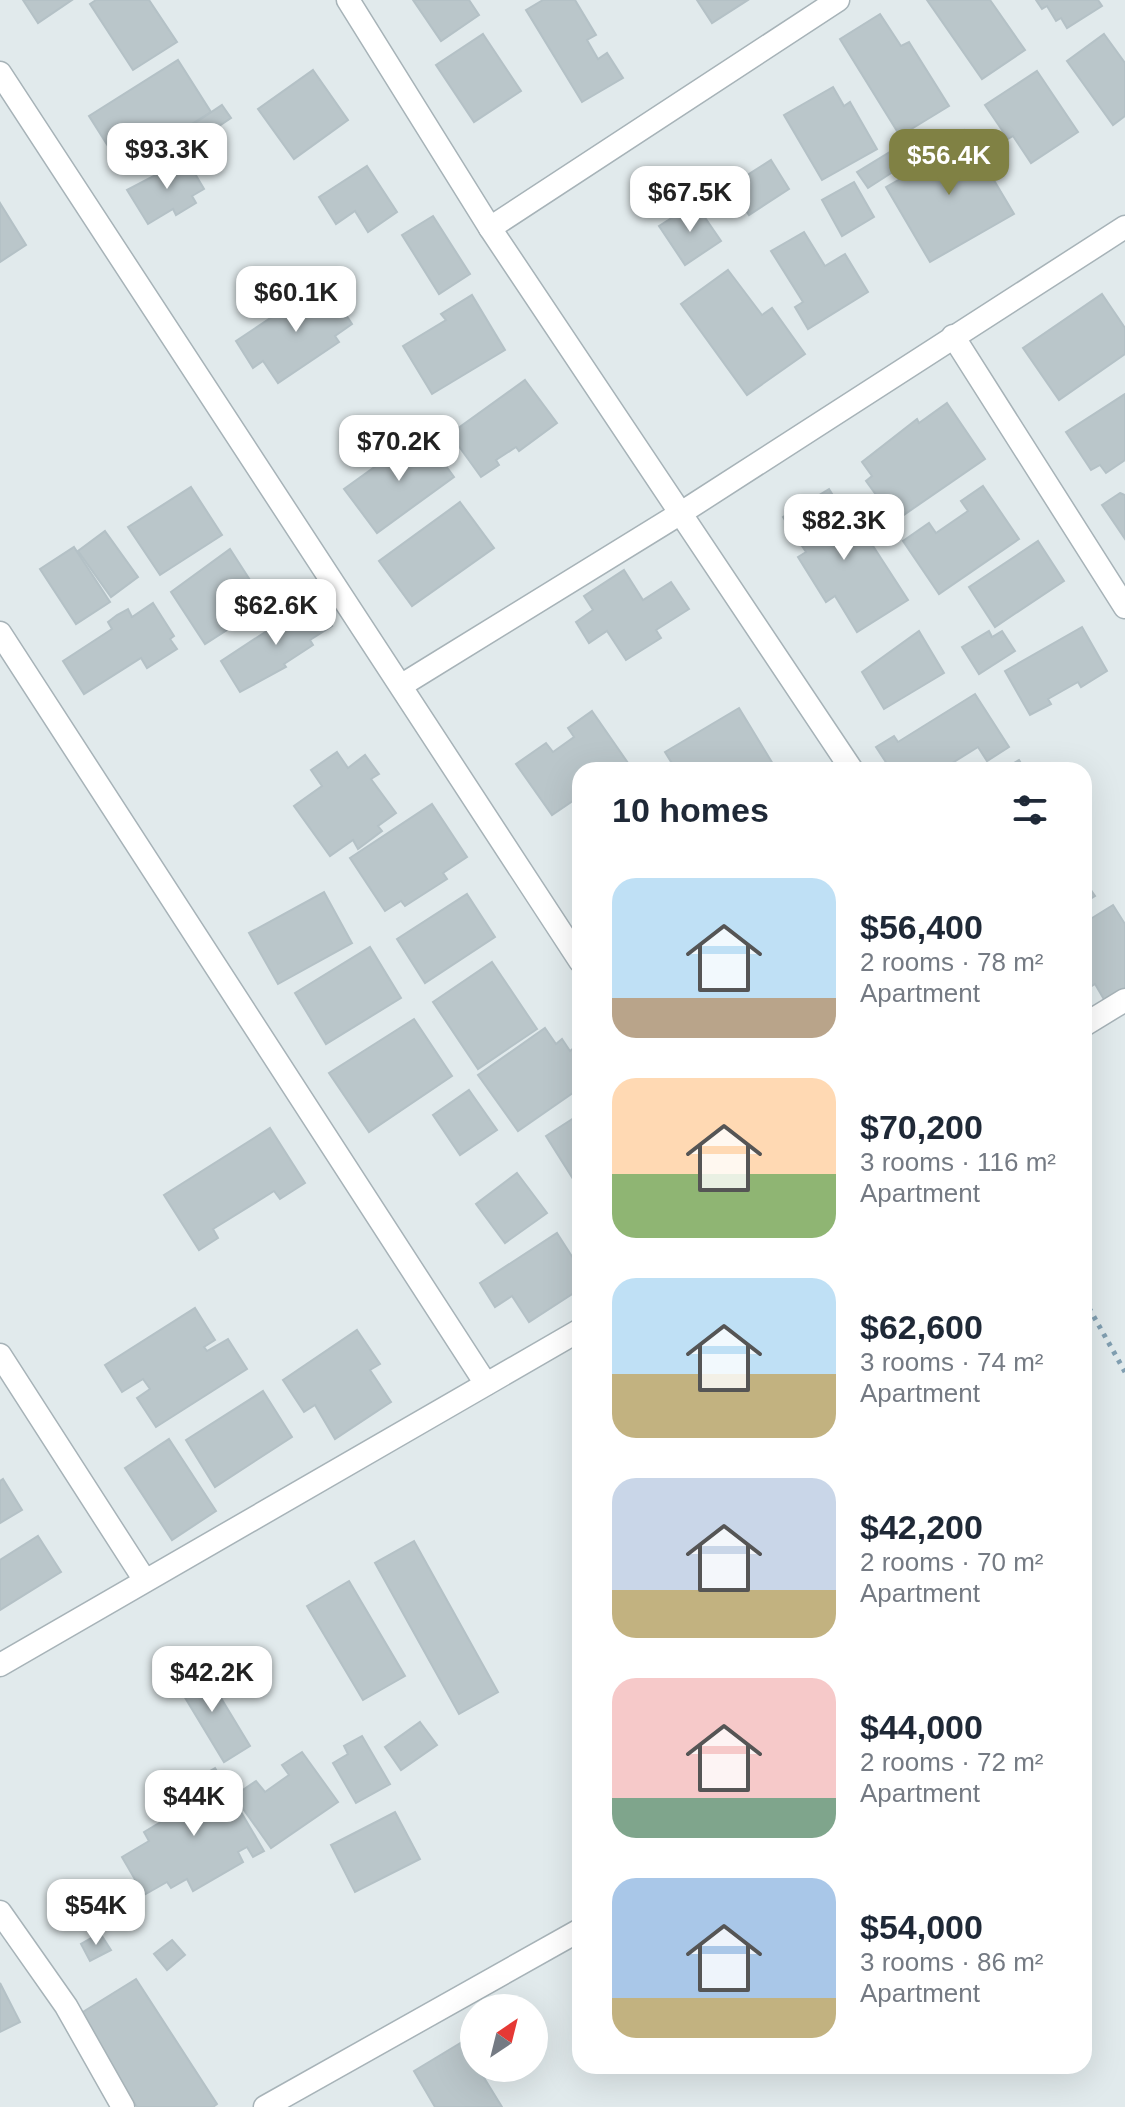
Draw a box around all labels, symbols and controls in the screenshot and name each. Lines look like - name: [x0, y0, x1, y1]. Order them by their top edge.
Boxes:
- pin: $93.3K: [102, 123, 232, 191]
- pin: $56.4K: [884, 129, 1014, 197]
- text: $93.3K: [125, 134, 209, 164]
- text: $56.4K: [907, 140, 991, 170]
- pin: $67.5K: [625, 166, 755, 234]
- text: $67.5K: [648, 177, 732, 207]
- pin: $60.1K: [231, 266, 361, 334]
- text: $60.1K: [254, 277, 338, 307]
- pin: $70.2K: [334, 415, 464, 483]
- text: $70.2K: [357, 426, 441, 456]
- pin: $82.3K: [779, 494, 909, 562]
- text: $82.3K: [802, 505, 886, 535]
- pin: $62.6K: [211, 579, 341, 647]
- text: $62.6K: [234, 590, 318, 620]
- icon: filters: [1008, 788, 1052, 832]
- text: 10 homes: [612, 791, 769, 829]
- text: $56,400: [860, 908, 983, 946]
- icon: home: [676, 910, 772, 1006]
- text: 2 rooms · 78 m²: [860, 947, 1044, 977]
- text: Apartment: [860, 978, 980, 1008]
- text: $70,200: [860, 1108, 983, 1146]
- icon: home: [676, 1110, 772, 1206]
- text: 3 rooms · 116 m²: [860, 1147, 1056, 1177]
- text: Apartment: [860, 1178, 980, 1208]
- text: $62,600: [860, 1308, 983, 1346]
- icon: home: [676, 1310, 772, 1406]
- text: 3 rooms · 74 m²: [860, 1347, 1044, 1377]
- text: Apartment: [860, 1378, 980, 1408]
- text: $42,200: [860, 1508, 983, 1546]
- icon: home: [676, 1510, 772, 1606]
- text: 2 rooms · 70 m²: [860, 1547, 1044, 1577]
- text: Apartment: [860, 1578, 980, 1608]
- pin: $42.2K: [147, 1646, 277, 1714]
- text: $42.2K: [170, 1657, 254, 1687]
- text: $44,000: [860, 1708, 983, 1746]
- icon: home: [676, 1710, 772, 1806]
- text: 2 rooms · 72 m²: [860, 1747, 1044, 1777]
- pin: $44K: [147, 1770, 241, 1838]
- text: Apartment: [860, 1778, 980, 1808]
- text: $44K: [163, 1781, 225, 1811]
- pin: $54K: [49, 1879, 143, 1947]
- text: $54K: [65, 1890, 127, 1920]
- text: $54,000: [860, 1908, 983, 1946]
- icon: home: [676, 1910, 772, 2006]
- text: 3 rooms · 86 m²: [860, 1947, 1044, 1977]
- text: Apartment: [860, 1978, 980, 2008]
- north arrow: [460, 1994, 548, 2082]
- map controls: [460, 1994, 548, 2082]

